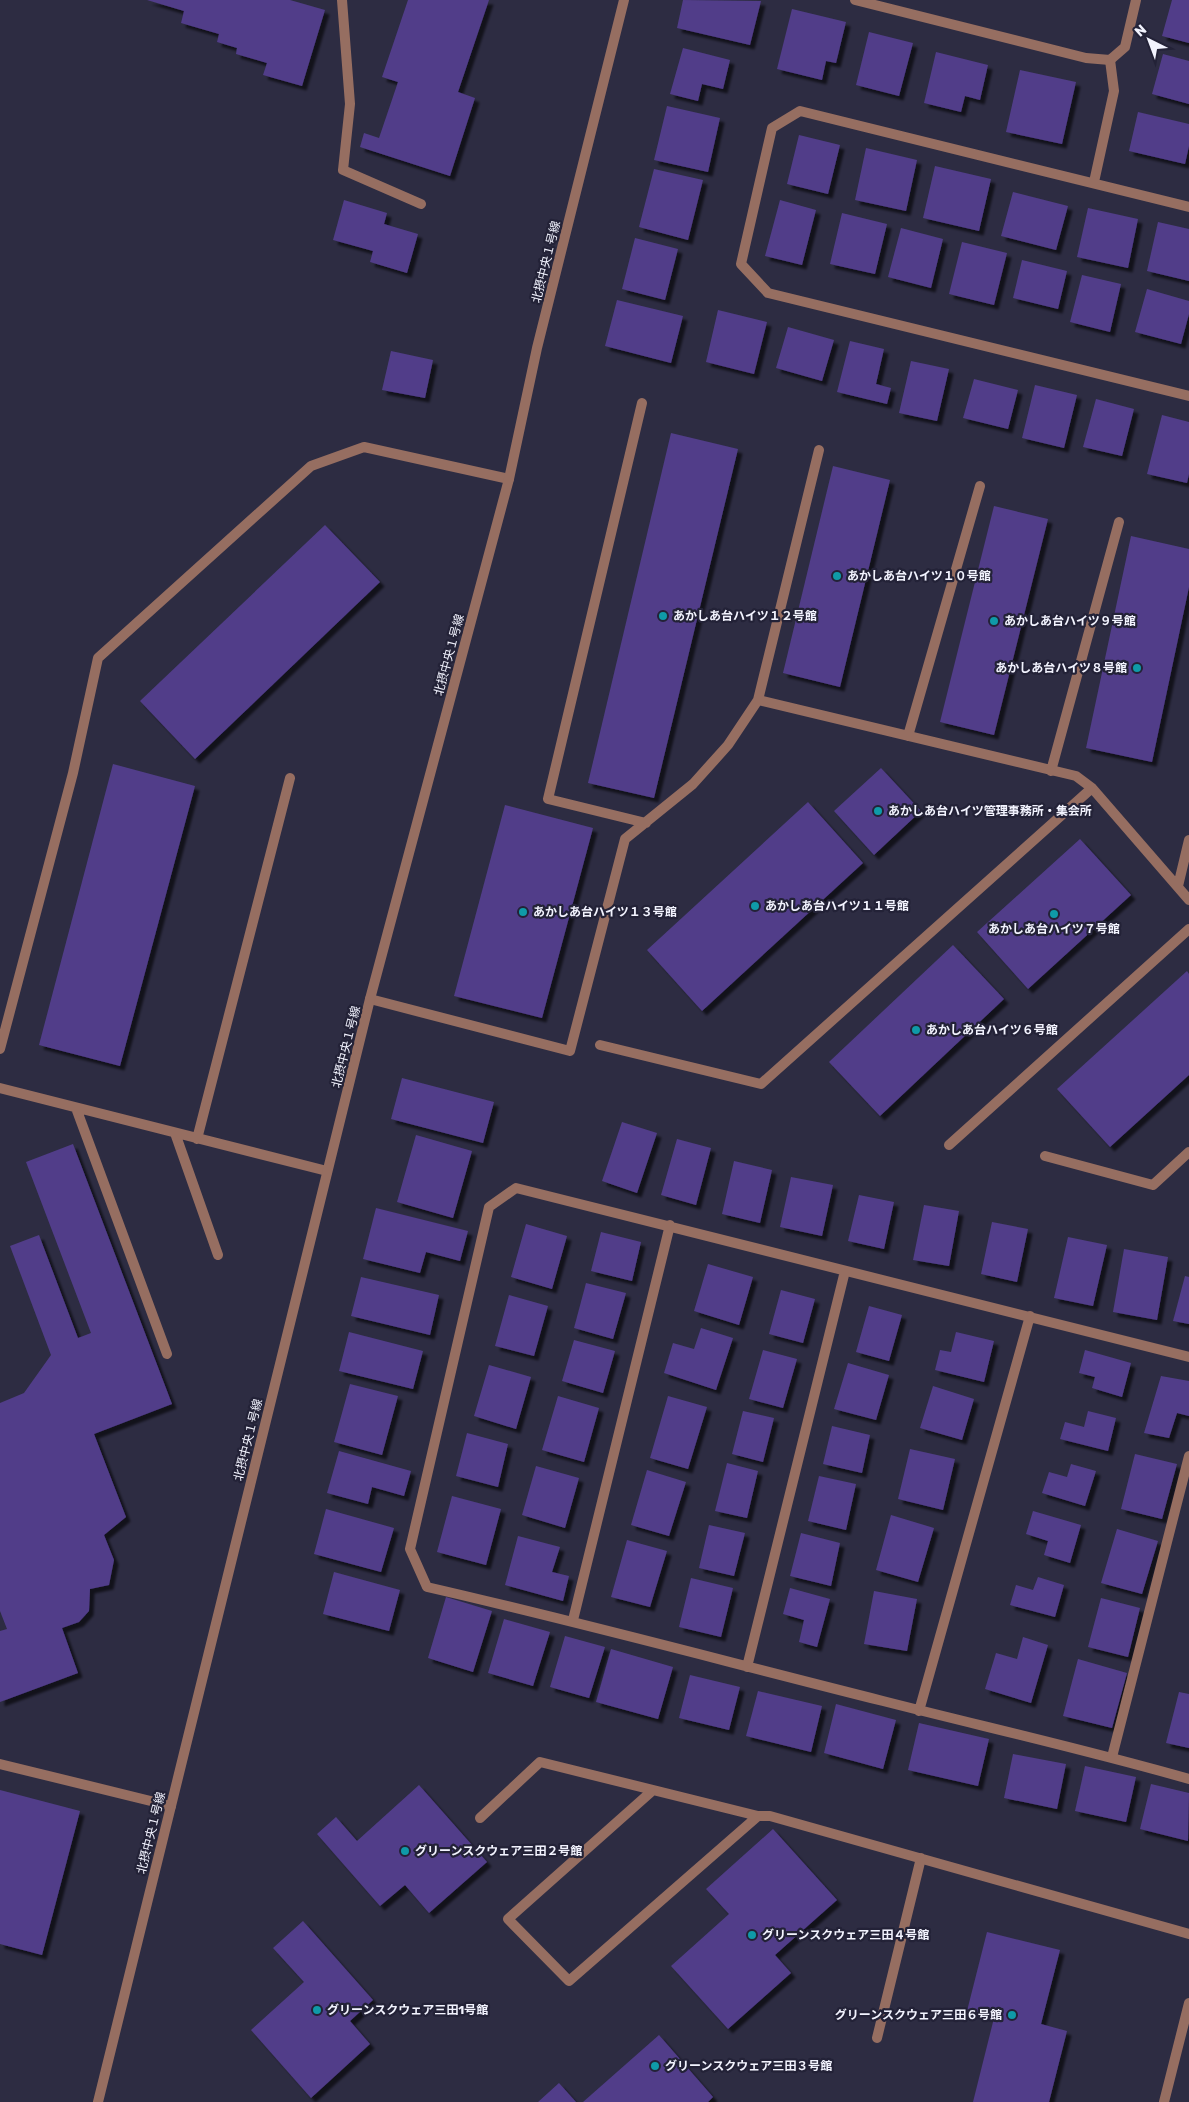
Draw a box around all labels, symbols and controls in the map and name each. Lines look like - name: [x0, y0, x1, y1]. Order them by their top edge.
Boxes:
- north arrow: [1124, 15, 1174, 65]
- text: N: [1131, 21, 1150, 40]
- street label: 北摂中央１号線: [529, 220, 563, 304]
- place label: あかしあ台ハイツ１０号館: [847, 569, 991, 583]
- marker: あかしあ台ハイツ１０号館: [831, 570, 843, 582]
- place label: あかしあ台ハイツ１２号館: [673, 609, 817, 623]
- marker: あかしあ台ハイツ１２号館: [657, 610, 669, 622]
- street label: 北摂中央１号線: [431, 613, 467, 697]
- place label: あかしあ台ハイツ９号館: [1004, 614, 1136, 628]
- marker: あかしあ台ハイツ９号館: [988, 615, 1000, 627]
- place label: あかしあ台ハイツ８号館: [995, 661, 1127, 675]
- marker: あかしあ台ハイツ８号館: [1131, 662, 1143, 674]
- place label: あかしあ台ハイツ管理事務所・集会所: [888, 804, 1092, 818]
- marker: あかしあ台ハイツ管理事務所・集会所: [872, 805, 884, 817]
- place label: あかしあ台ハイツ１１号館: [765, 899, 909, 913]
- marker: あかしあ台ハイツ１１号館: [749, 900, 761, 912]
- place label: あかしあ台ハイツ１３号館: [533, 905, 677, 919]
- marker: あかしあ台ハイツ１３号館: [517, 906, 529, 918]
- marker: あかしあ台ハイツ７号館: [1048, 908, 1060, 920]
- place label: あかしあ台ハイツ７号館: [988, 922, 1120, 936]
- street label: 北摂中央１号線: [329, 1005, 363, 1089]
- place label: あかしあ台ハイツ６号館: [926, 1023, 1058, 1037]
- marker: あかしあ台ハイツ６号館: [910, 1024, 922, 1036]
- street label: 北摂中央１号線: [231, 1398, 265, 1482]
- street label: 北摂中央１号線: [134, 1791, 168, 1875]
- place label: グリーンスクウェア三田２号館: [415, 1844, 582, 1858]
- marker: グリーンスクウェア三田２号館: [399, 1845, 411, 1857]
- place label: グリーンスクウェア三田４号館: [762, 1928, 929, 1942]
- marker: グリーンスクウェア三田４号館: [746, 1929, 758, 1941]
- place label: グリーンスクウェア三田1号館: [327, 2003, 488, 2017]
- marker: グリーンスクウェア三田1号館: [311, 2004, 323, 2016]
- place label: グリーンスクウェア三田６号館: [835, 2008, 1002, 2022]
- marker: グリーンスクウェア三田６号館: [1006, 2009, 1018, 2021]
- place label: グリーンスクウェア三田３号館: [665, 2059, 832, 2073]
- marker: グリーンスクウェア三田３号館: [649, 2060, 661, 2072]

